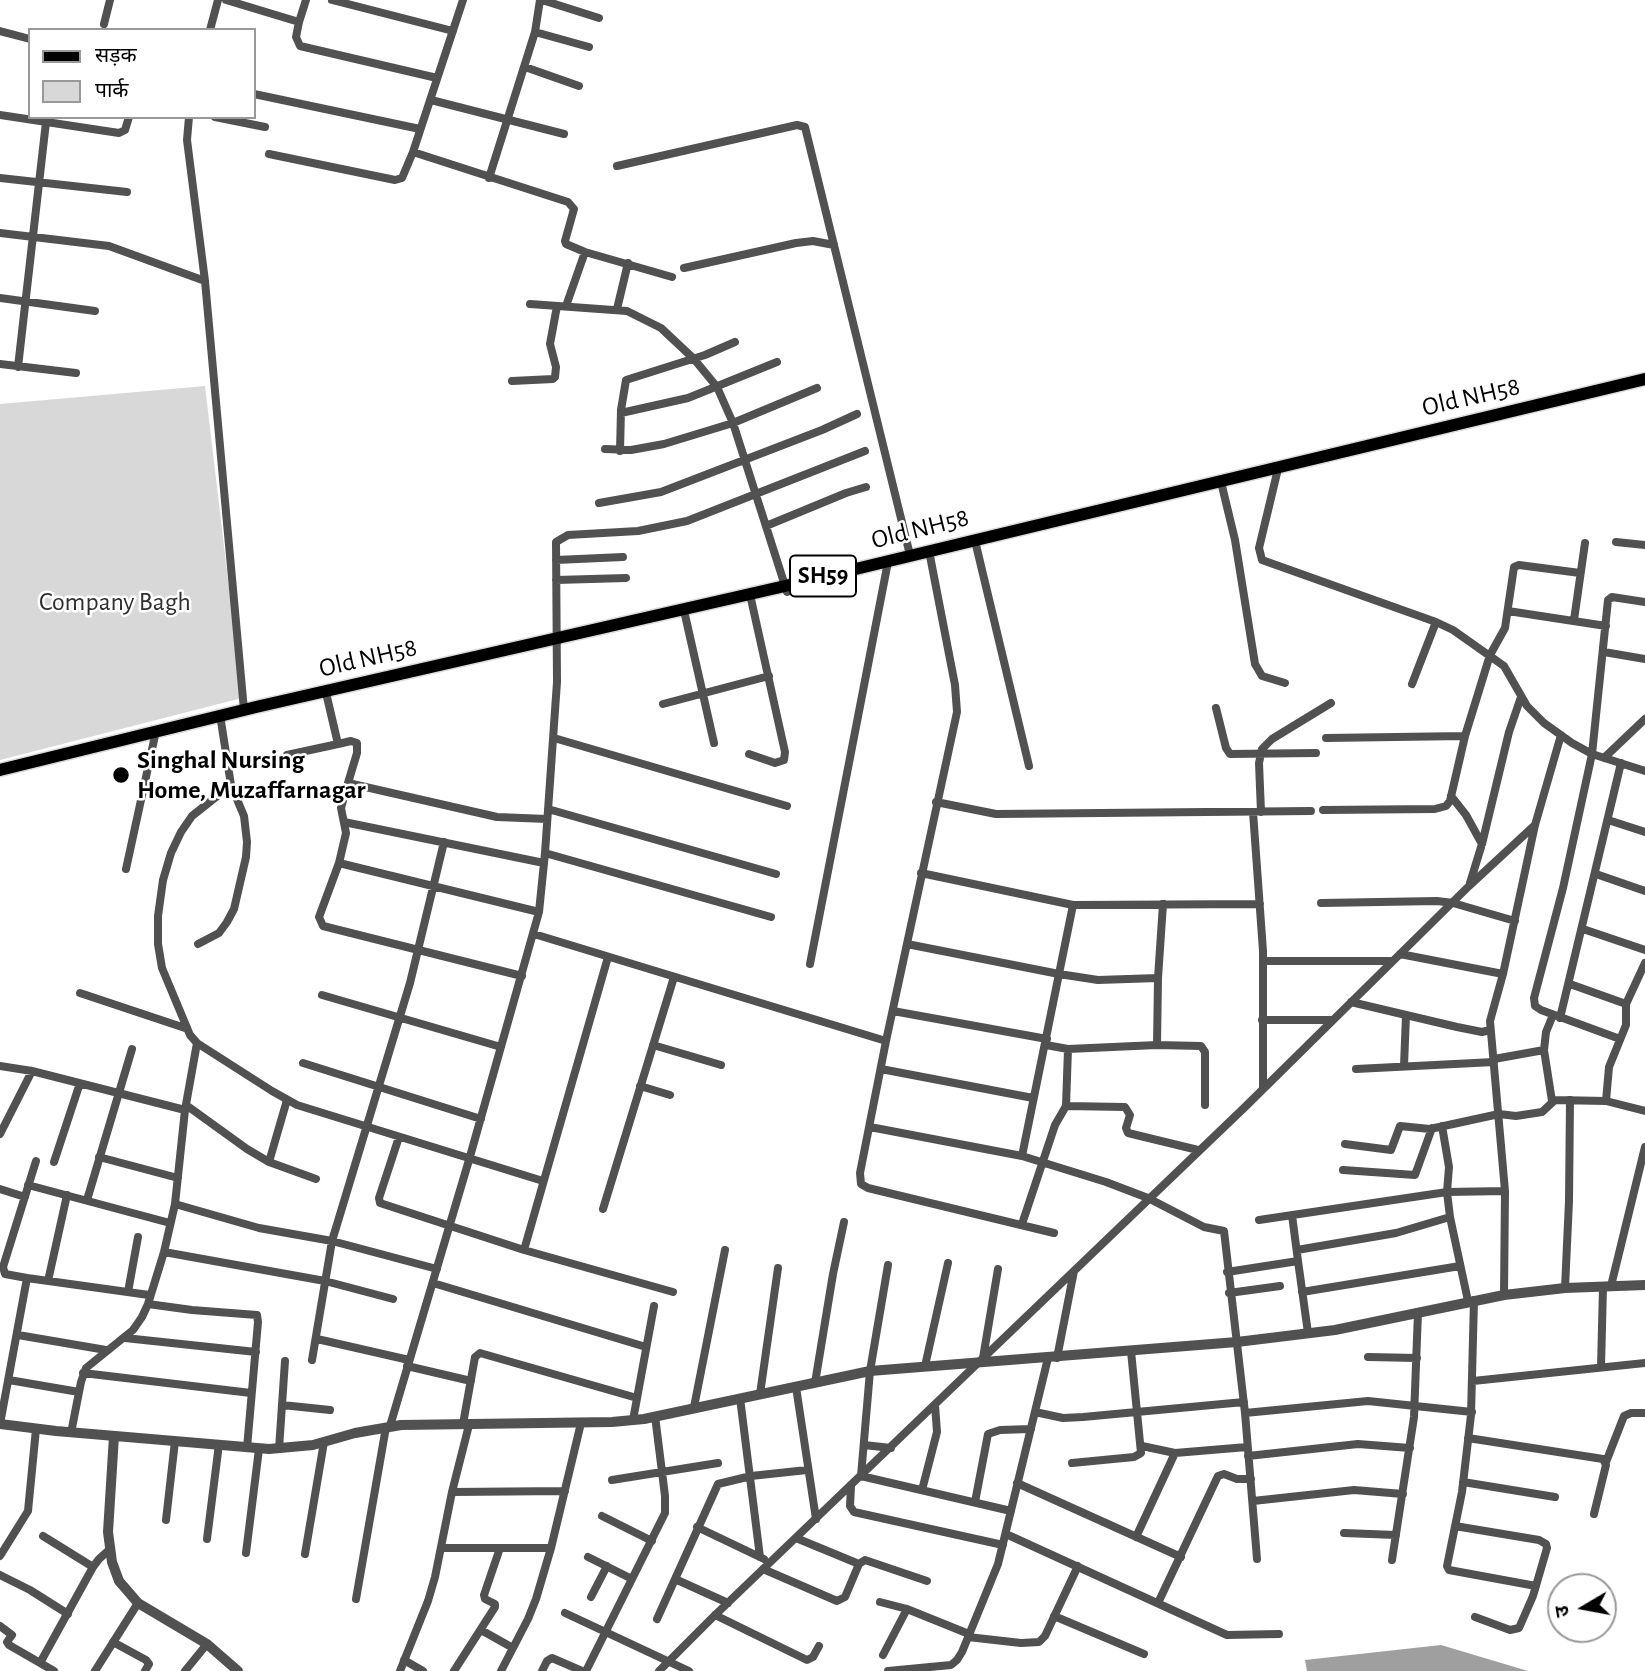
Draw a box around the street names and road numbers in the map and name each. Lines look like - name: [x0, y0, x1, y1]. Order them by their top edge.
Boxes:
- street label: Old NH58: [1419, 371, 1523, 423]
- street label: Old NH58: [868, 502, 972, 556]
- road number: SH59: [790, 556, 856, 596]
- street label: Old NH58: [316, 632, 420, 684]

